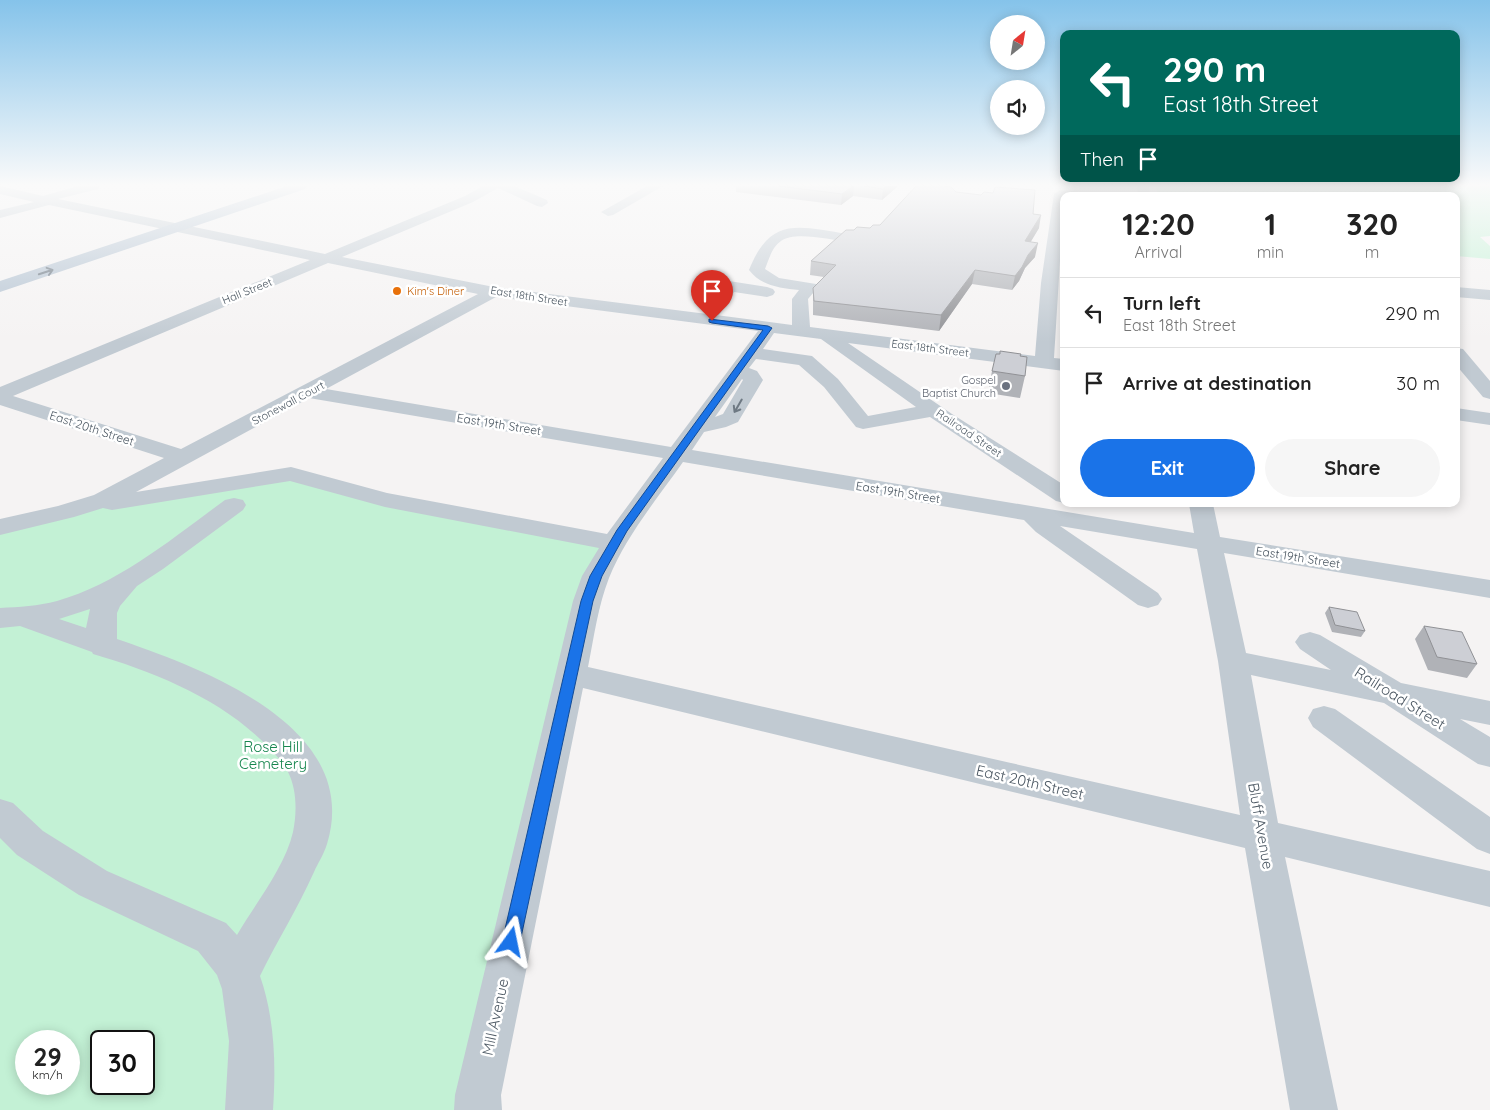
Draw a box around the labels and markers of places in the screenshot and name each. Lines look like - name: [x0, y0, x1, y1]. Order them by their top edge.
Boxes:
- pin: [691, 270, 733, 321]
- place label: Kim's Diner: [407, 284, 465, 298]
- marker: Kim's Diner: [391, 285, 403, 297]
- place label: Gospel Baptist Church: [922, 373, 996, 400]
- marker: Gospel Baptist Church: [1000, 380, 1012, 392]

